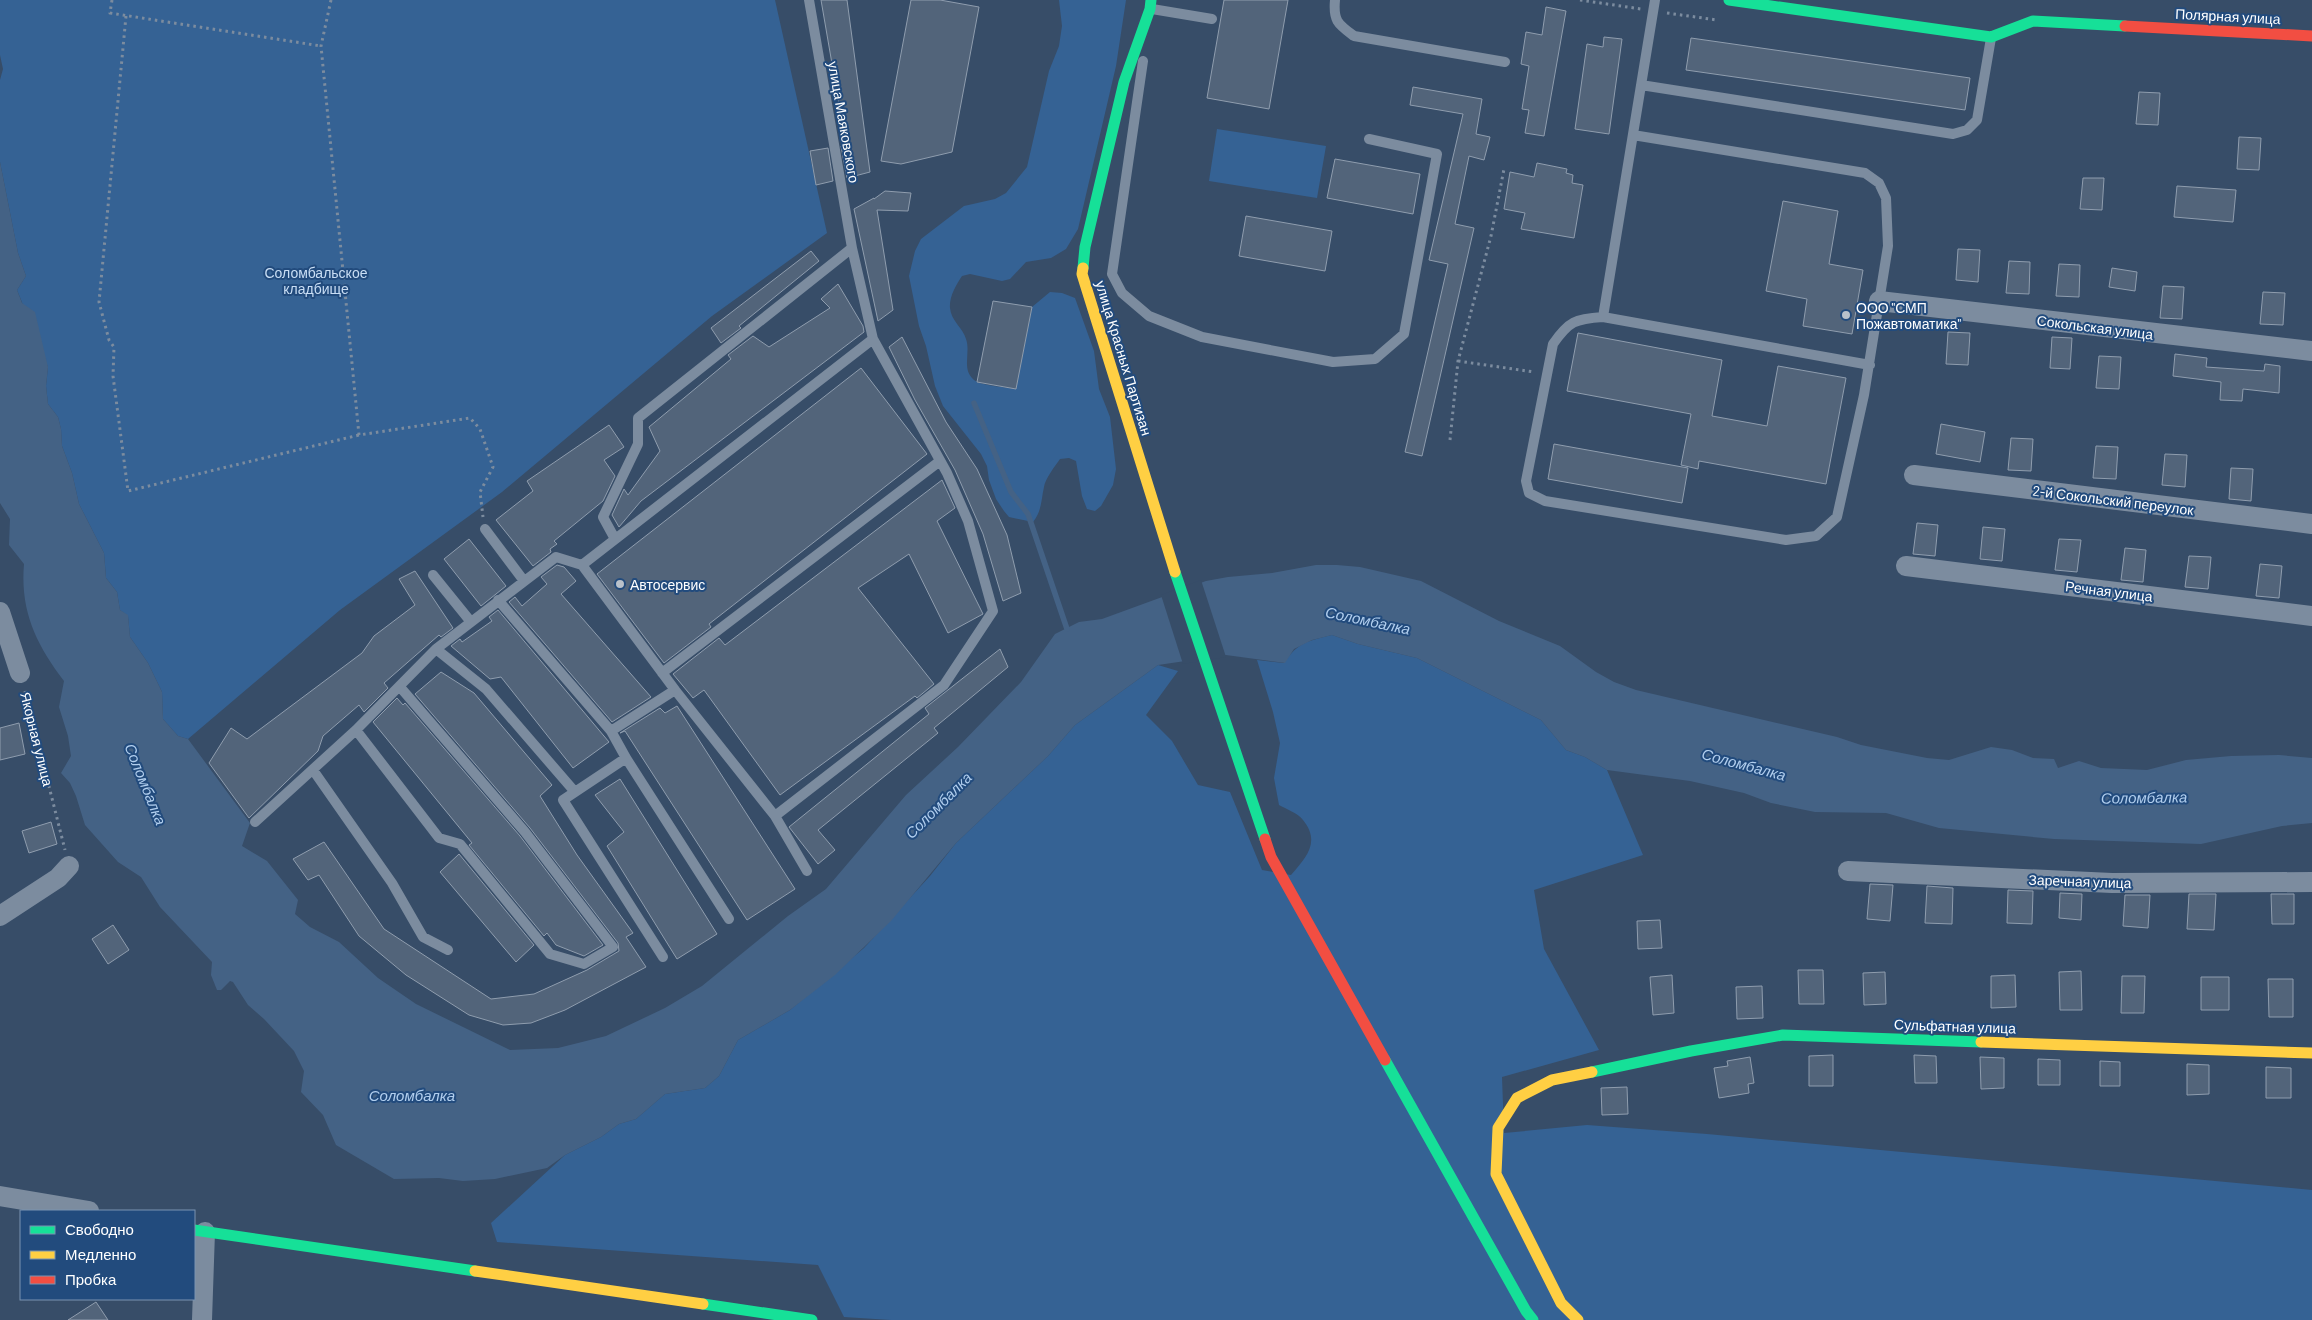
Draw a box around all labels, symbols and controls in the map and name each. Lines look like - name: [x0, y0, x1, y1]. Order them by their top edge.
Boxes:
- street label: Полярная улица: [2175, 5, 2281, 27]
- street label: улица Маяковского: [825, 60, 863, 184]
- park label: Соломбальское кладбище: [265, 264, 368, 297]
- street label: улица Красных Партизан: [1092, 278, 1156, 438]
- place label: ООО "СМП Пожавтоматика": [1856, 299, 1962, 332]
- marker: ООО "СМП Пожавтоматика": [1840, 309, 1852, 321]
- street label: Сокольская улица: [2036, 311, 2154, 343]
- street label: 2-й Сокольский переулок: [2032, 482, 2195, 518]
- place label: Автосервис: [630, 576, 705, 593]
- street label: Речная улица: [2064, 577, 2154, 605]
- marker: Автосервис: [614, 578, 626, 590]
- water label: Соломбалка: [1324, 602, 1412, 638]
- street label: Якорная улица: [17, 690, 57, 788]
- water label: Соломбалка: [121, 741, 171, 827]
- water label: Соломбалка: [1700, 744, 1788, 784]
- water label: Соломбалка: [901, 768, 975, 842]
- water label: Соломбалка: [2101, 787, 2187, 807]
- street label: Заречная улица: [2028, 871, 2132, 891]
- street label: Сульфатная улица: [1894, 1015, 2017, 1037]
- water label: Соломбалка: [369, 1086, 455, 1104]
- legend: [20, 1210, 195, 1300]
- text: Свободно: [65, 1220, 134, 1238]
- text: Медленно: [65, 1245, 136, 1263]
- text: Пробка: [65, 1270, 117, 1288]

